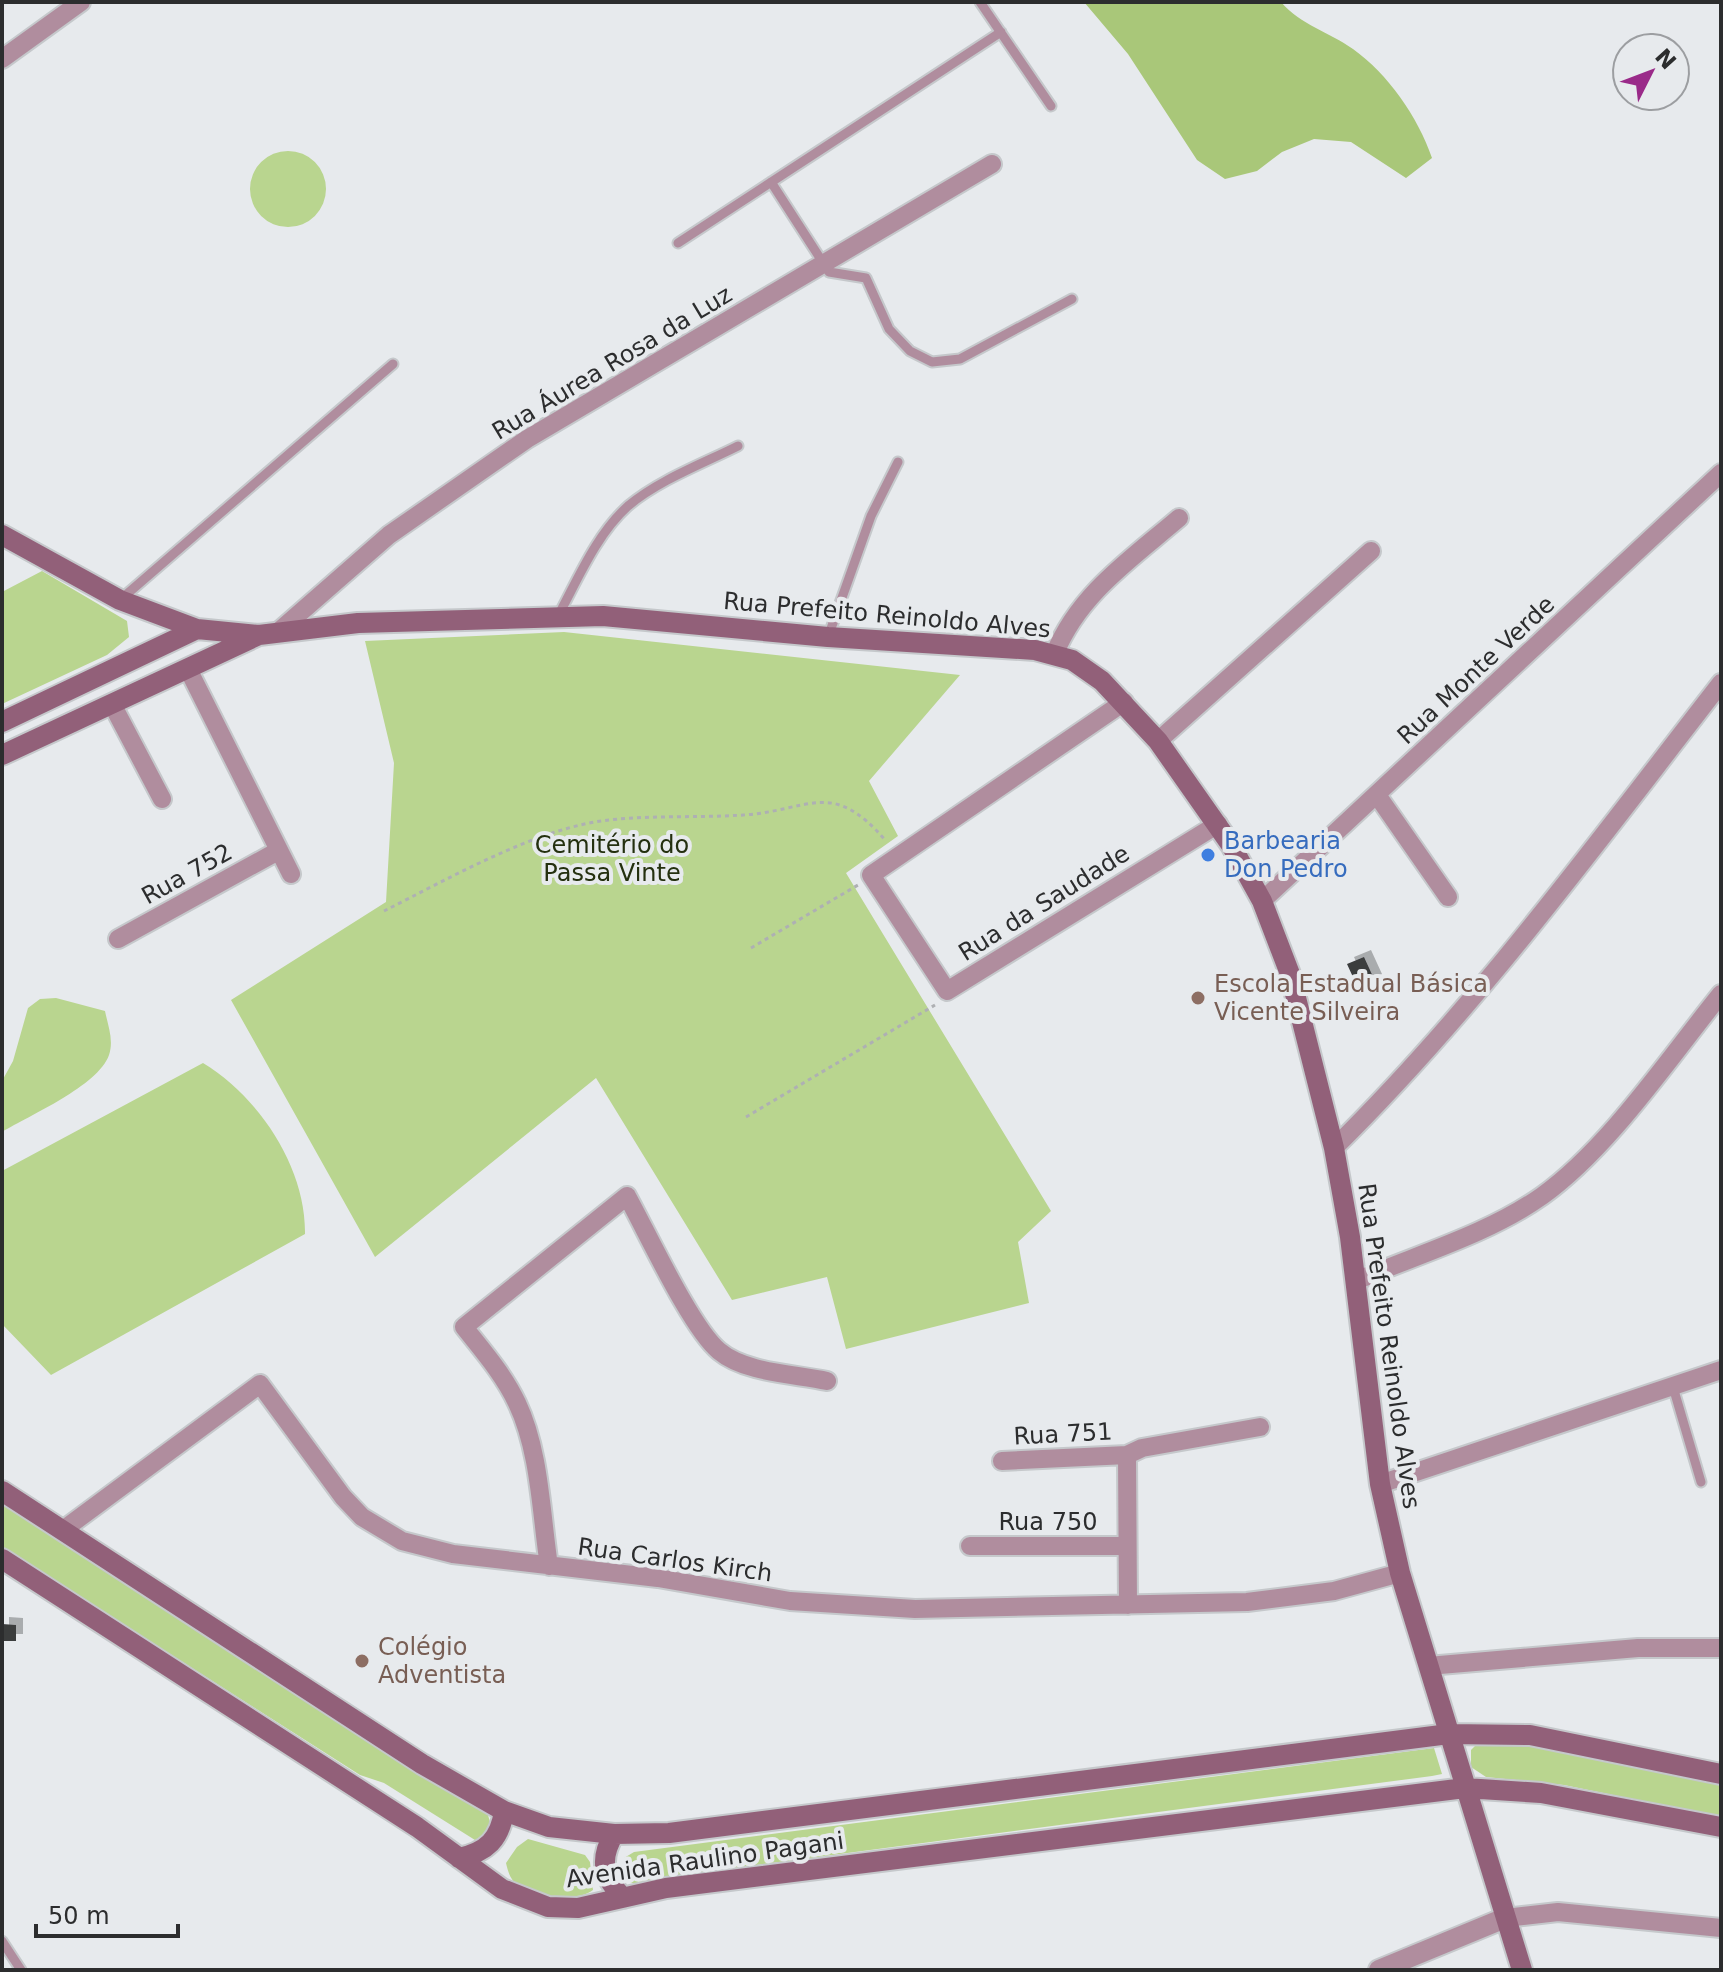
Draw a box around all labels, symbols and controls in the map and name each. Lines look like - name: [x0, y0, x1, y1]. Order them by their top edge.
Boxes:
- north arrow: [1611, 32, 1691, 112]
- text: N: [1650, 44, 1681, 74]
- street label: Rua Áurea Rosa da Luz: [487, 279, 737, 446]
- street label: Rua Prefeito Reinoldo Alves: [722, 587, 1052, 643]
- street label: Rua Monte Verde: [1392, 590, 1560, 750]
- place label: Barbearia Don Pedro: [1224, 827, 1348, 883]
- park label: Cemitério do Passa Vinte: [535, 831, 689, 887]
- street label: Rua 752: [137, 838, 237, 910]
- street label: Rua da Saudade: [954, 839, 1134, 967]
- marker: Barbearia Don Pedro: [1199, 846, 1217, 864]
- place label: Escola Estadual Básica Vicente Silveira: [1214, 970, 1488, 1026]
- marker: Escola Estadual Básica Vicente Silveira: [1189, 989, 1207, 1007]
- street label: Rua Prefeito Reinoldo Alves: [1352, 1181, 1426, 1511]
- street label: Rua 751: [1013, 1417, 1113, 1451]
- street label: Rua 750: [999, 1508, 1097, 1536]
- street label: Rua Carlos Kirch: [576, 1532, 774, 1588]
- place label: Colégio Adventista: [378, 1633, 506, 1689]
- marker: Colégio Adventista: [353, 1652, 371, 1670]
- street label: Avenida Raulino Pagani: [564, 1827, 846, 1893]
- scale bar: [36, 1888, 178, 1938]
- text: 50 m: [48, 1902, 110, 1930]

